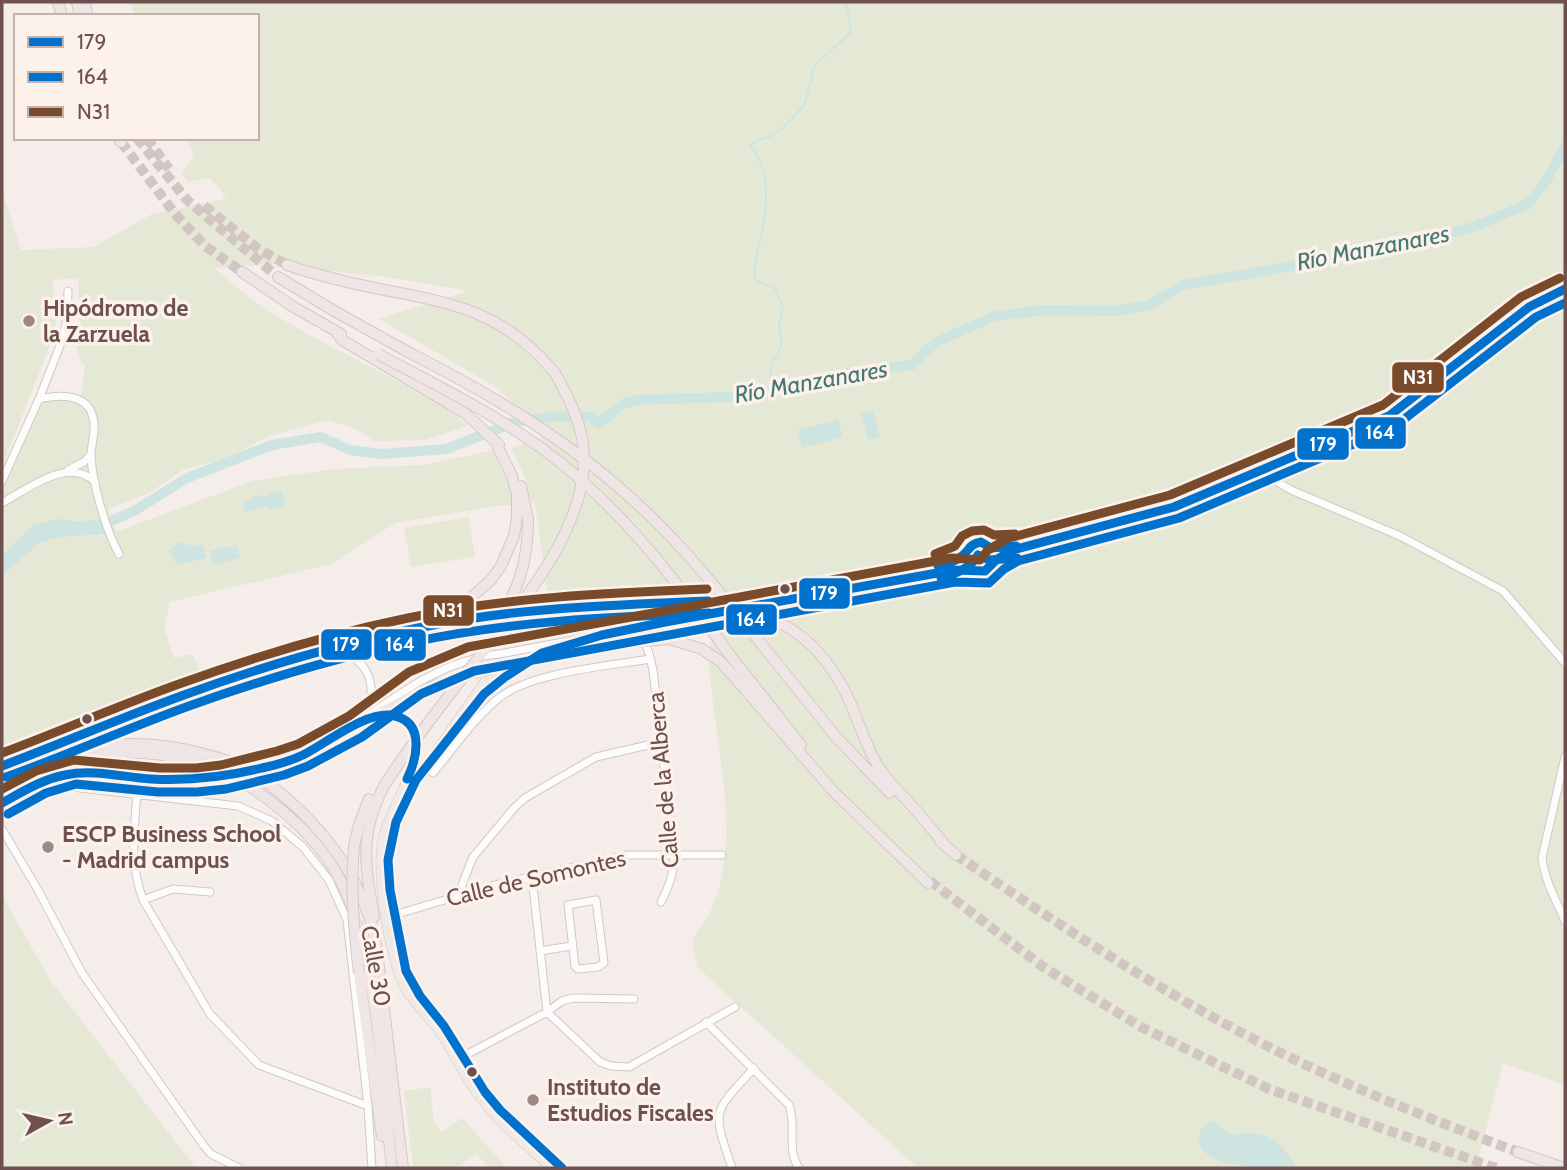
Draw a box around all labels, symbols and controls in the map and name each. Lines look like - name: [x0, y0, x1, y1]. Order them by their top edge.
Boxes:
- legend: [14, 14, 259, 140]
- text: 179: [77, 29, 106, 54]
- text: 164: [77, 64, 108, 89]
- text: N31: [77, 99, 110, 124]
- water label: Río Manzanares: [1294, 218, 1452, 277]
- place label: Hipódromo de la Zarzuela: [43, 294, 188, 348]
- marker: Hipódromo de la Zarzuela: [21, 313, 37, 329]
- water label: Río Manzanares: [732, 354, 890, 409]
- line badge: N31: [1391, 361, 1445, 394]
- text: N31: [1403, 366, 1433, 389]
- line badge: 164: [1354, 416, 1407, 450]
- text: 164: [1365, 421, 1395, 444]
- line badge: 179: [1296, 427, 1350, 461]
- text: 179: [1309, 433, 1337, 456]
- line badge: 179: [798, 577, 851, 610]
- unlabelled marker: [778, 582, 792, 596]
- text: 179: [810, 582, 838, 605]
- line badge: N31: [422, 594, 475, 627]
- text: N31: [433, 599, 463, 622]
- line badge: 164: [725, 603, 778, 636]
- text: 164: [736, 608, 766, 631]
- line badge: 179: [320, 628, 373, 661]
- line badge: 164: [373, 628, 427, 662]
- text: 179: [332, 633, 360, 656]
- text: 164: [385, 633, 415, 656]
- street label: Calle de la Alberca: [641, 691, 685, 869]
- unlabelled marker: [80, 712, 94, 726]
- place label: ESCP Business School - Madrid campus: [62, 820, 281, 874]
- marker: ESCP Business School - Madrid campus: [40, 839, 56, 855]
- street label: Calle de Somontes: [444, 844, 628, 912]
- street label: Calle 30: [355, 923, 397, 1009]
- unlabelled marker: [465, 1065, 479, 1079]
- place label: Instituto de Estudios Fiscales: [547, 1073, 714, 1127]
- north arrow: [14, 1086, 84, 1156]
- marker: Instituto de Estudios Fiscales: [525, 1092, 541, 1108]
- text: N: [53, 1110, 78, 1127]

